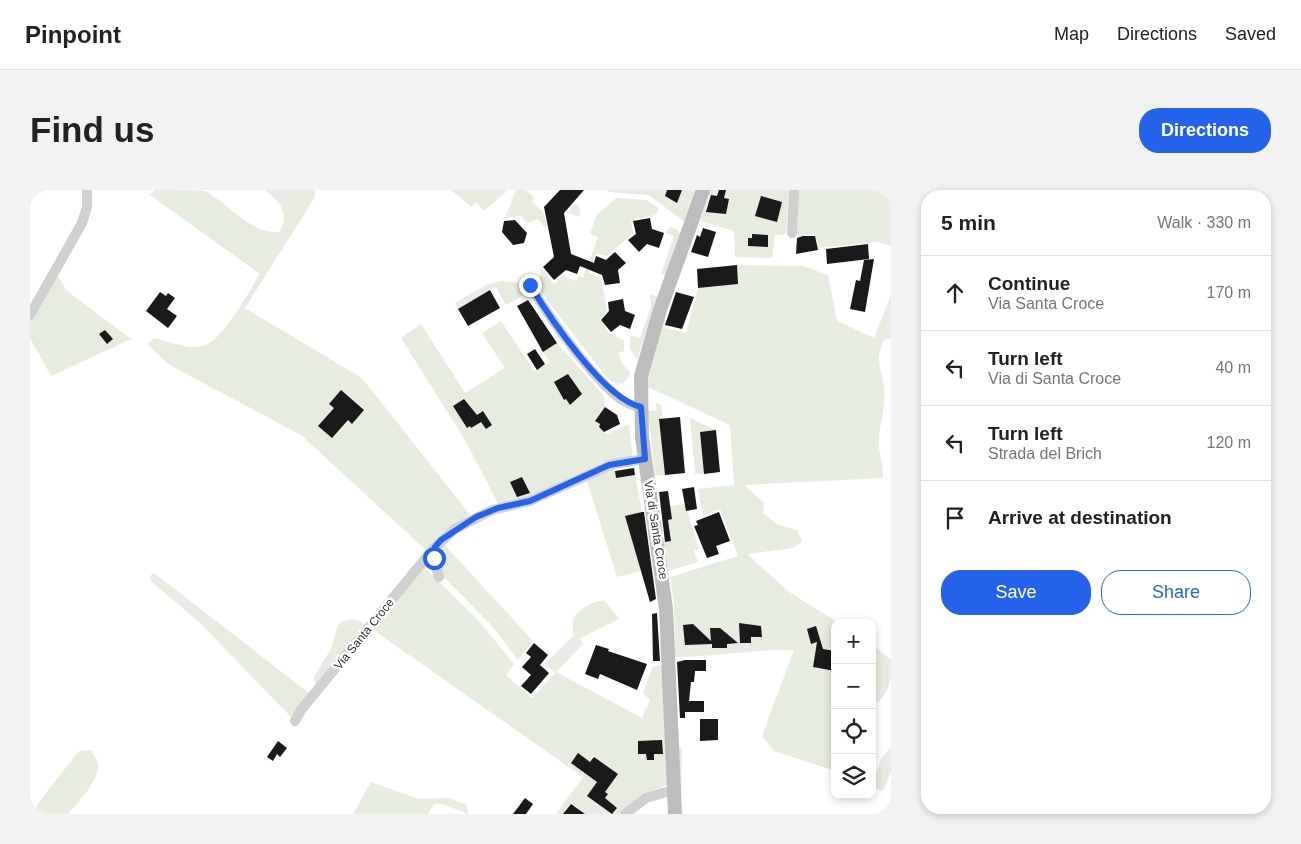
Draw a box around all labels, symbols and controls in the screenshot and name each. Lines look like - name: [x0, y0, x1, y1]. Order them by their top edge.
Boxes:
- text: Pinpoint: [25, 21, 121, 48]
- text: Map: [1054, 24, 1089, 44]
- text: Directions: [1117, 24, 1197, 44]
- text: Saved: [1225, 24, 1276, 44]
- button: Directions: [1139, 108, 1271, 153]
- text: Find us: [30, 110, 154, 149]
- text: 5 min: [941, 211, 996, 234]
- text: Walk · 330 m: [1157, 214, 1251, 231]
- text: Continue: [988, 273, 1070, 294]
- route end: [519, 274, 542, 297]
- icon: ahead: [941, 279, 969, 307]
- text: 170 m: [1207, 284, 1251, 301]
- text: Via Santa Croce: [988, 295, 1104, 312]
- text: Turn left: [988, 348, 1063, 369]
- icon: left: [941, 354, 969, 382]
- text: 40 m: [1215, 359, 1251, 376]
- text: Via di Santa Croce: [988, 370, 1121, 387]
- text: Turn left: [988, 423, 1063, 444]
- icon: left: [941, 429, 969, 457]
- text: 120 m: [1207, 434, 1251, 451]
- text: Strada del Brich: [988, 445, 1102, 462]
- street label: Via di Santa Croce: [641, 480, 671, 581]
- icon: arrive: [941, 504, 969, 532]
- text: Arrive at destination: [988, 507, 1172, 528]
- route start: [423, 547, 446, 570]
- button: Save: [941, 570, 1091, 615]
- button: Share: [1101, 570, 1251, 615]
- street label: Via Santa Croce: [331, 595, 397, 672]
- map controls: [831, 619, 876, 799]
- button: +: [831, 619, 876, 664]
- button: −: [831, 664, 876, 709]
- button: locate: [831, 709, 876, 754]
- button: layers: [831, 754, 876, 799]

